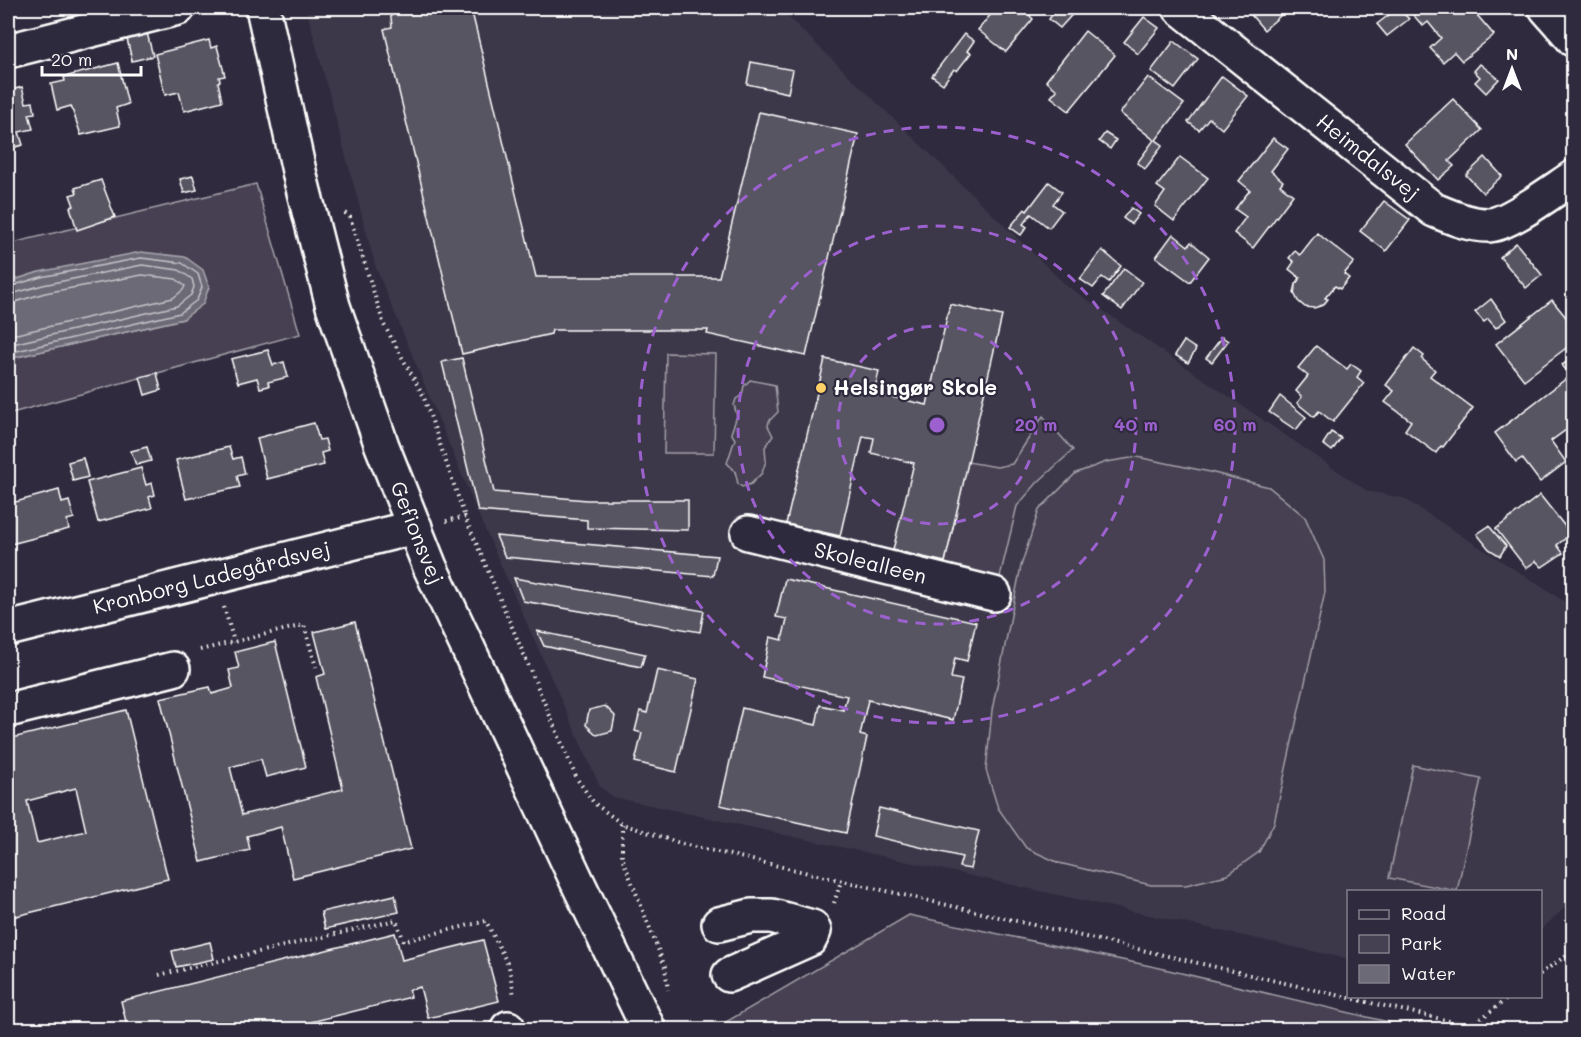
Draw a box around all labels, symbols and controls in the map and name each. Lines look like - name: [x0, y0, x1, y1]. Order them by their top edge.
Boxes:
- scale bar: [42, 39, 141, 77]
- north arrow: [1482, 39, 1542, 99]
- text: N: [1506, 43, 1518, 64]
- text: 20 m: [51, 47, 92, 71]
- street label: Heimdalsvej: [1312, 107, 1426, 205]
- place label: Helsingør Skole: [833, 373, 997, 400]
- marker: Helsingør Skole: [814, 381, 828, 395]
- text: 20 m: [1015, 412, 1057, 436]
- text: 40 m: [1114, 412, 1158, 436]
- text: 60 m: [1213, 412, 1257, 436]
- centre of rings: [927, 415, 947, 435]
- street label: Gefionsvej: [385, 477, 451, 588]
- street label: Kronborg Ladegårdsvej: [90, 534, 333, 619]
- street label: Skolealleen: [812, 535, 930, 589]
- legend: [1347, 890, 1542, 998]
- text: Road: [1401, 901, 1446, 925]
- text: Park: [1401, 931, 1442, 955]
- text: Water: [1401, 961, 1456, 985]

